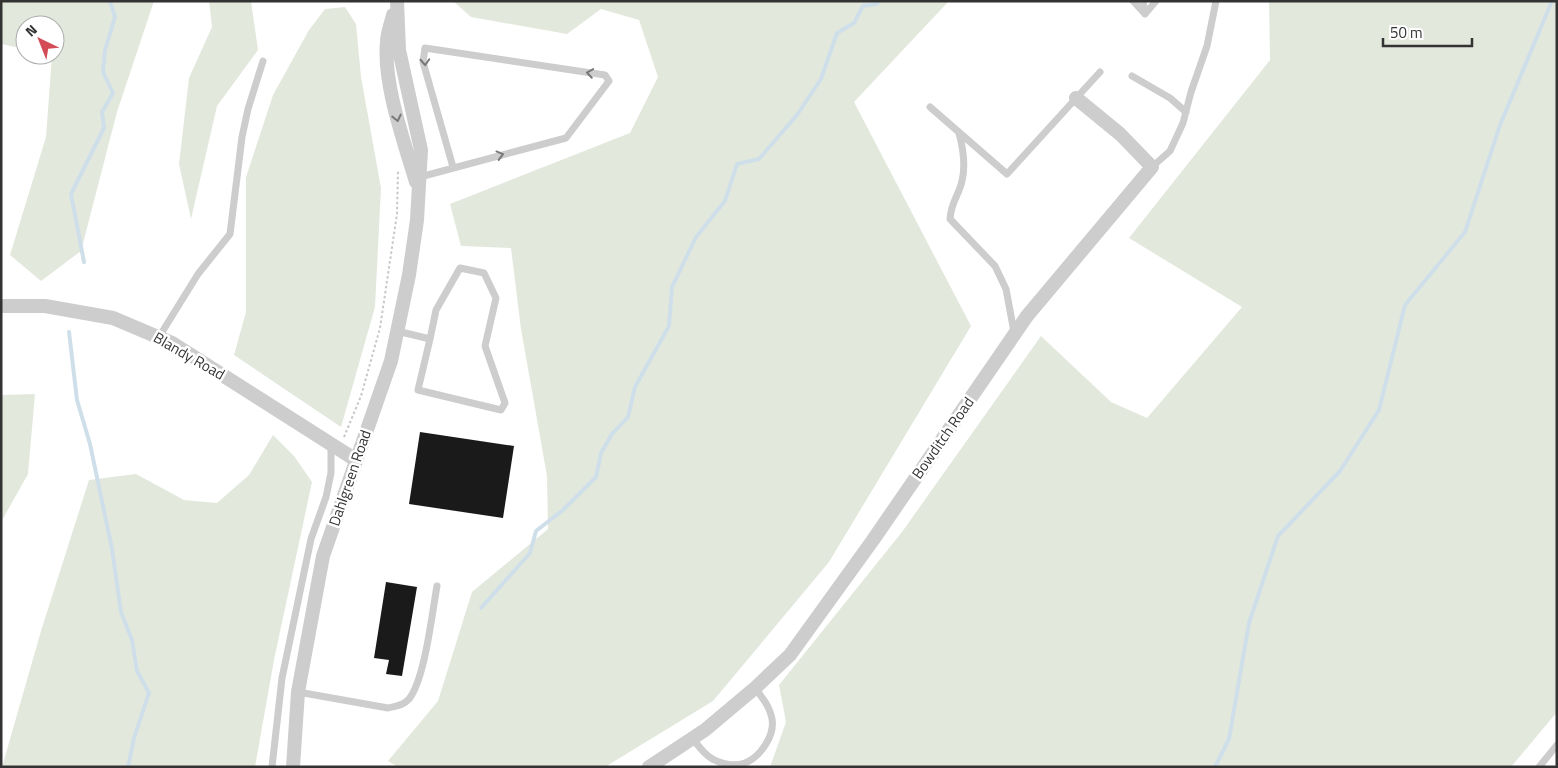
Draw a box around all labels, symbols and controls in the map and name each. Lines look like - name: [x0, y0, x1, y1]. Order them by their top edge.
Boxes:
- north arrow: [15, 15, 65, 65]
- scale bar: [1383, 15, 1472, 47]
- text: N: [20, 19, 42, 41]
- text: 50 m: [1390, 21, 1423, 44]
- one-way arrow: [420, 58, 430, 66]
- one-way arrow: [585, 68, 593, 79]
- one-way arrow: [391, 113, 402, 122]
- one-way arrow: [496, 150, 505, 161]
- street label: Blandy Road: [149, 326, 229, 385]
- street label: Bowditch Road: [906, 392, 979, 483]
- street label: Dahlgreen Road: [322, 427, 377, 529]

